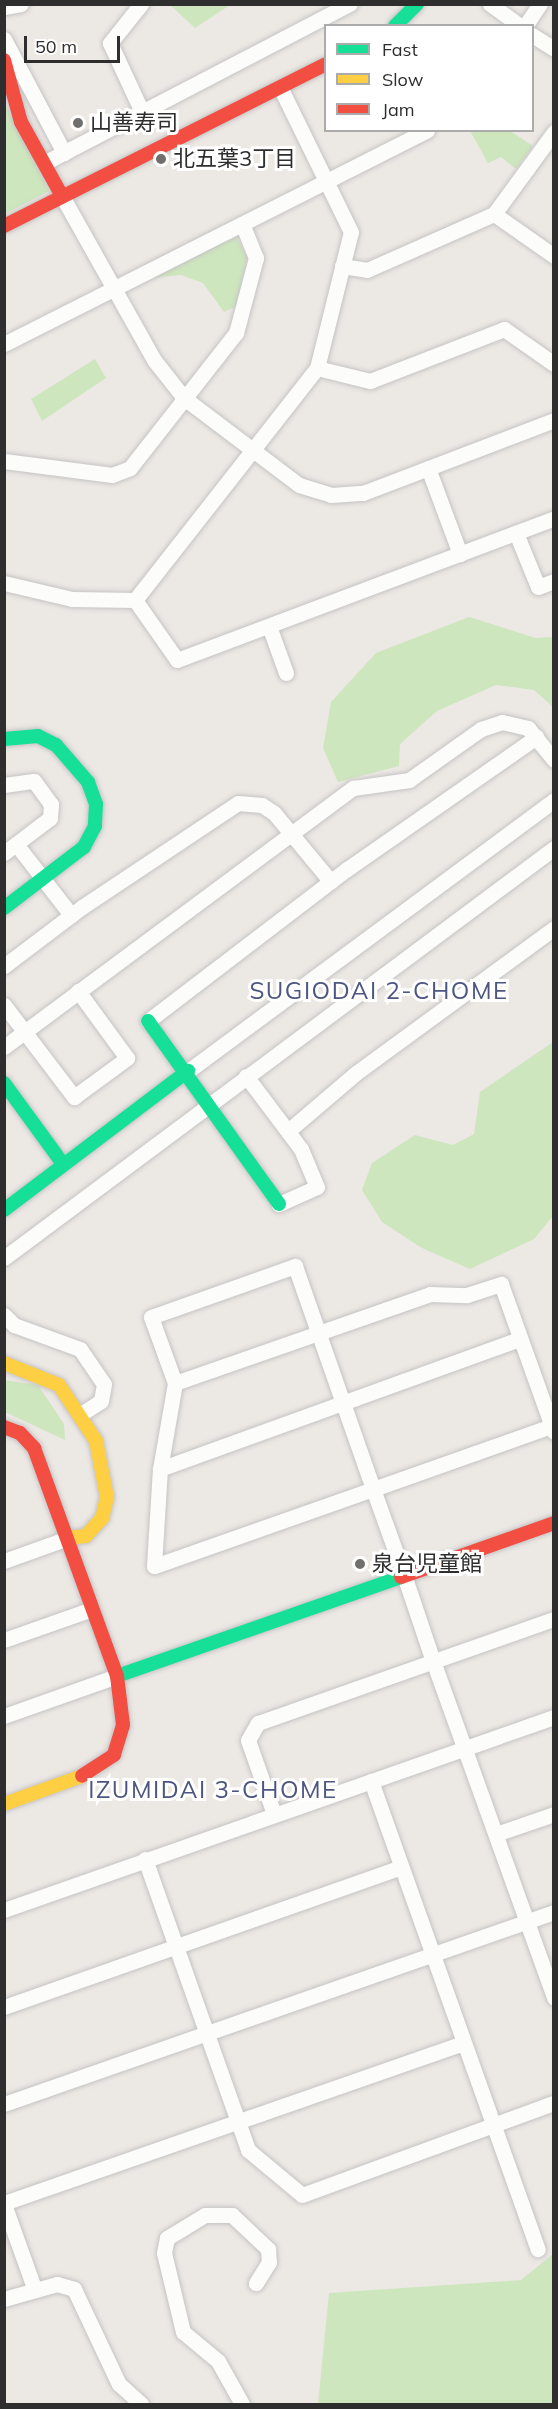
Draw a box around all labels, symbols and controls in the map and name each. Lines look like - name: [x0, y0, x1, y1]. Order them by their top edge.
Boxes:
- scale bar: [27, 24, 123, 62]
- legend: [324, 24, 534, 132]
- text: 50 m: [35, 35, 77, 58]
- text: Fast: [382, 38, 418, 61]
- text: Slow: [382, 68, 423, 91]
- text: Jam: [382, 98, 415, 121]
- place label: 山善寿司: [90, 110, 178, 136]
- marker: 山善寿司: [71, 116, 85, 130]
- place label: 北五葉3丁目: [173, 146, 296, 172]
- marker: 北五葉3丁目: [154, 152, 168, 166]
- district label: SUGIODAI 2-CHOME: [249, 977, 509, 1005]
- place label: 泉台児童館: [372, 1551, 482, 1577]
- marker: 泉台児童館: [353, 1557, 367, 1571]
- district label: IZUMIDAI 3-CHOME: [88, 1776, 338, 1804]

